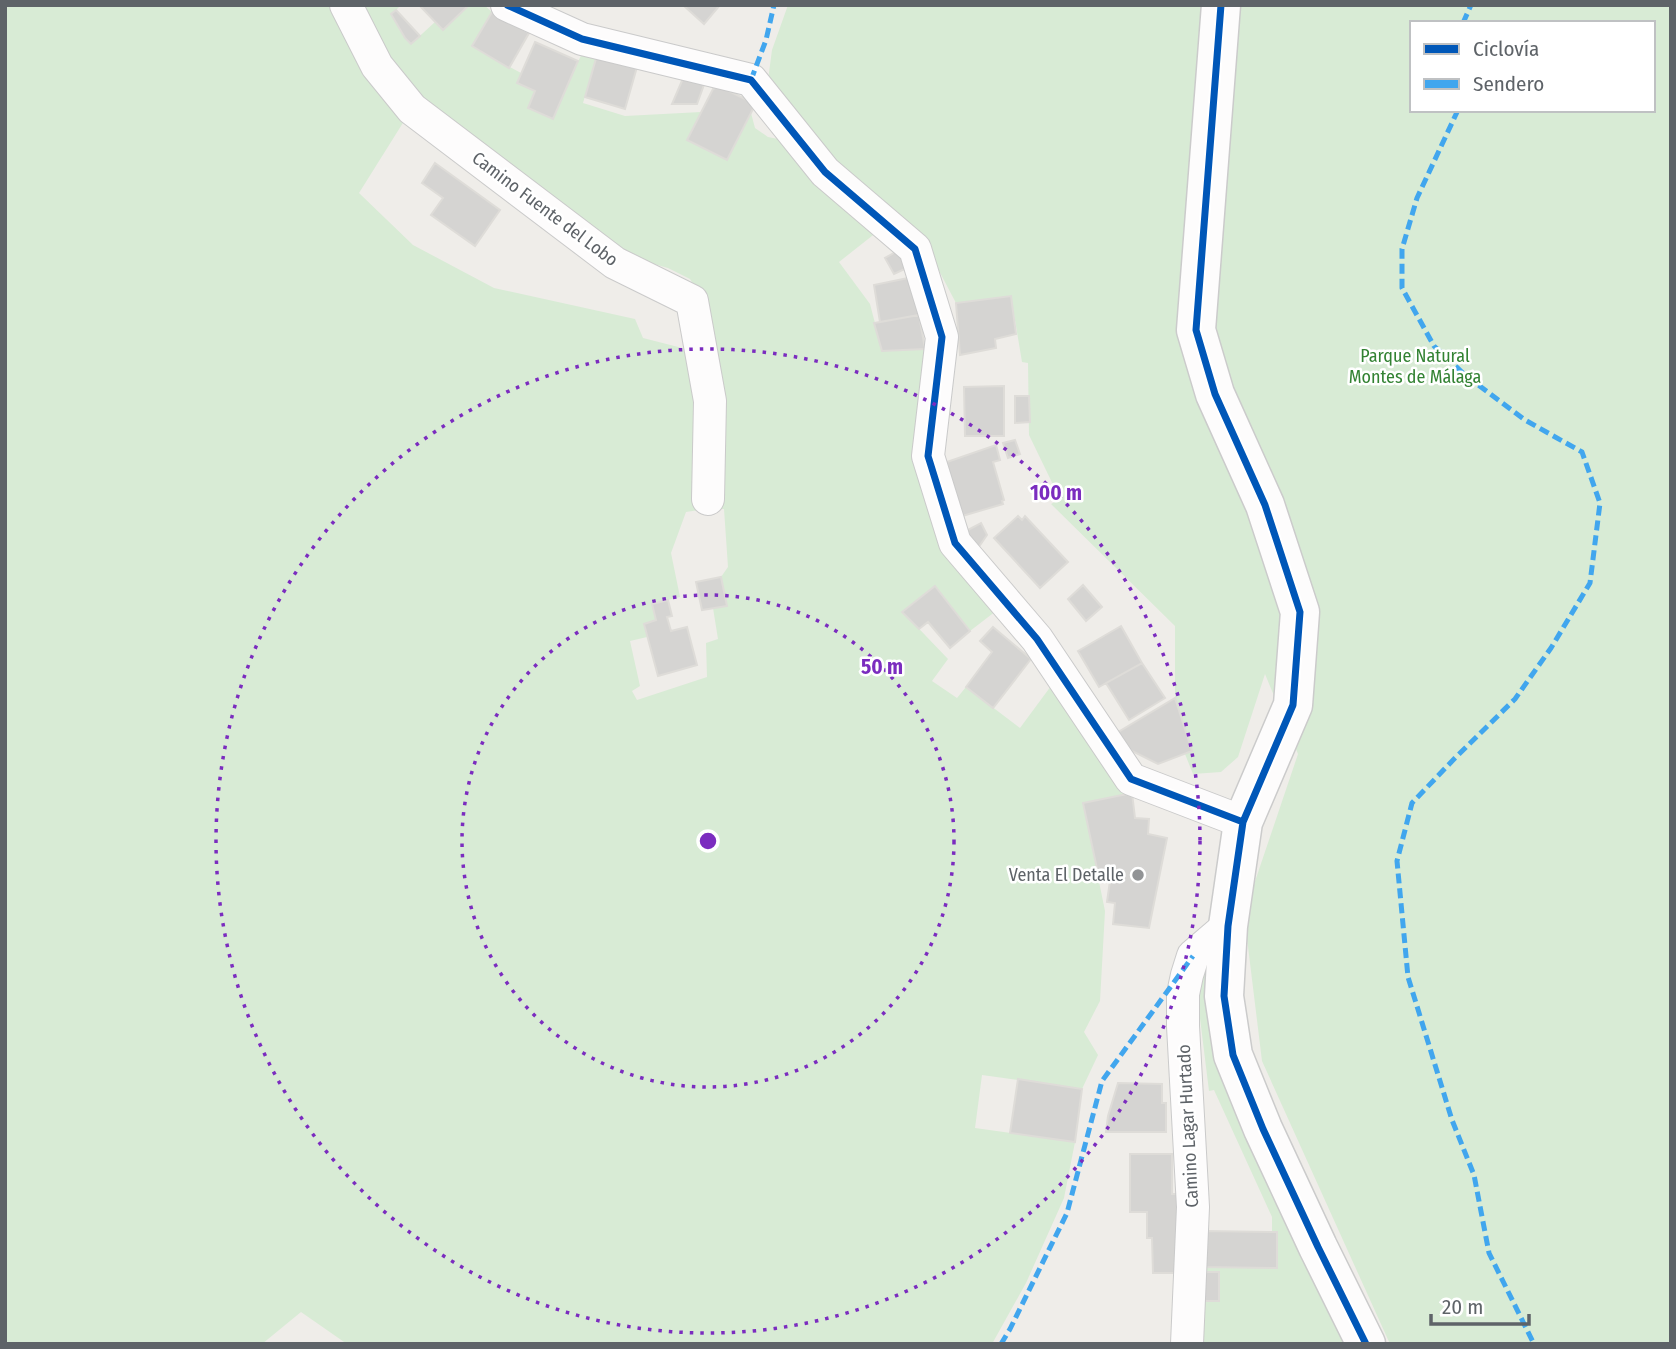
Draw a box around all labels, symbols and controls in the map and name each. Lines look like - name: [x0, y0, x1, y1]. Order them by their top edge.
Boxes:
- legend: [1410, 21, 1655, 112]
- text: Ciclovía: [1473, 36, 1539, 62]
- text: Sendero: [1473, 71, 1544, 97]
- street label: Camino Fuente del Lobo: [468, 147, 622, 271]
- park label: Parque Natural Montes de Málaga: [1349, 345, 1481, 388]
- text: 100 m: [1030, 480, 1082, 506]
- text: 50 m: [861, 654, 903, 680]
- centre of rings: [696, 829, 720, 853]
- place label: Venta El Detalle: [1009, 864, 1124, 886]
- marker: Venta El Detalle: [1130, 867, 1146, 883]
- street label: Camino Lagar Hurtado: [1173, 1044, 1203, 1208]
- scale bar: [1431, 1282, 1529, 1326]
- text: 20 m: [1442, 1294, 1483, 1320]

